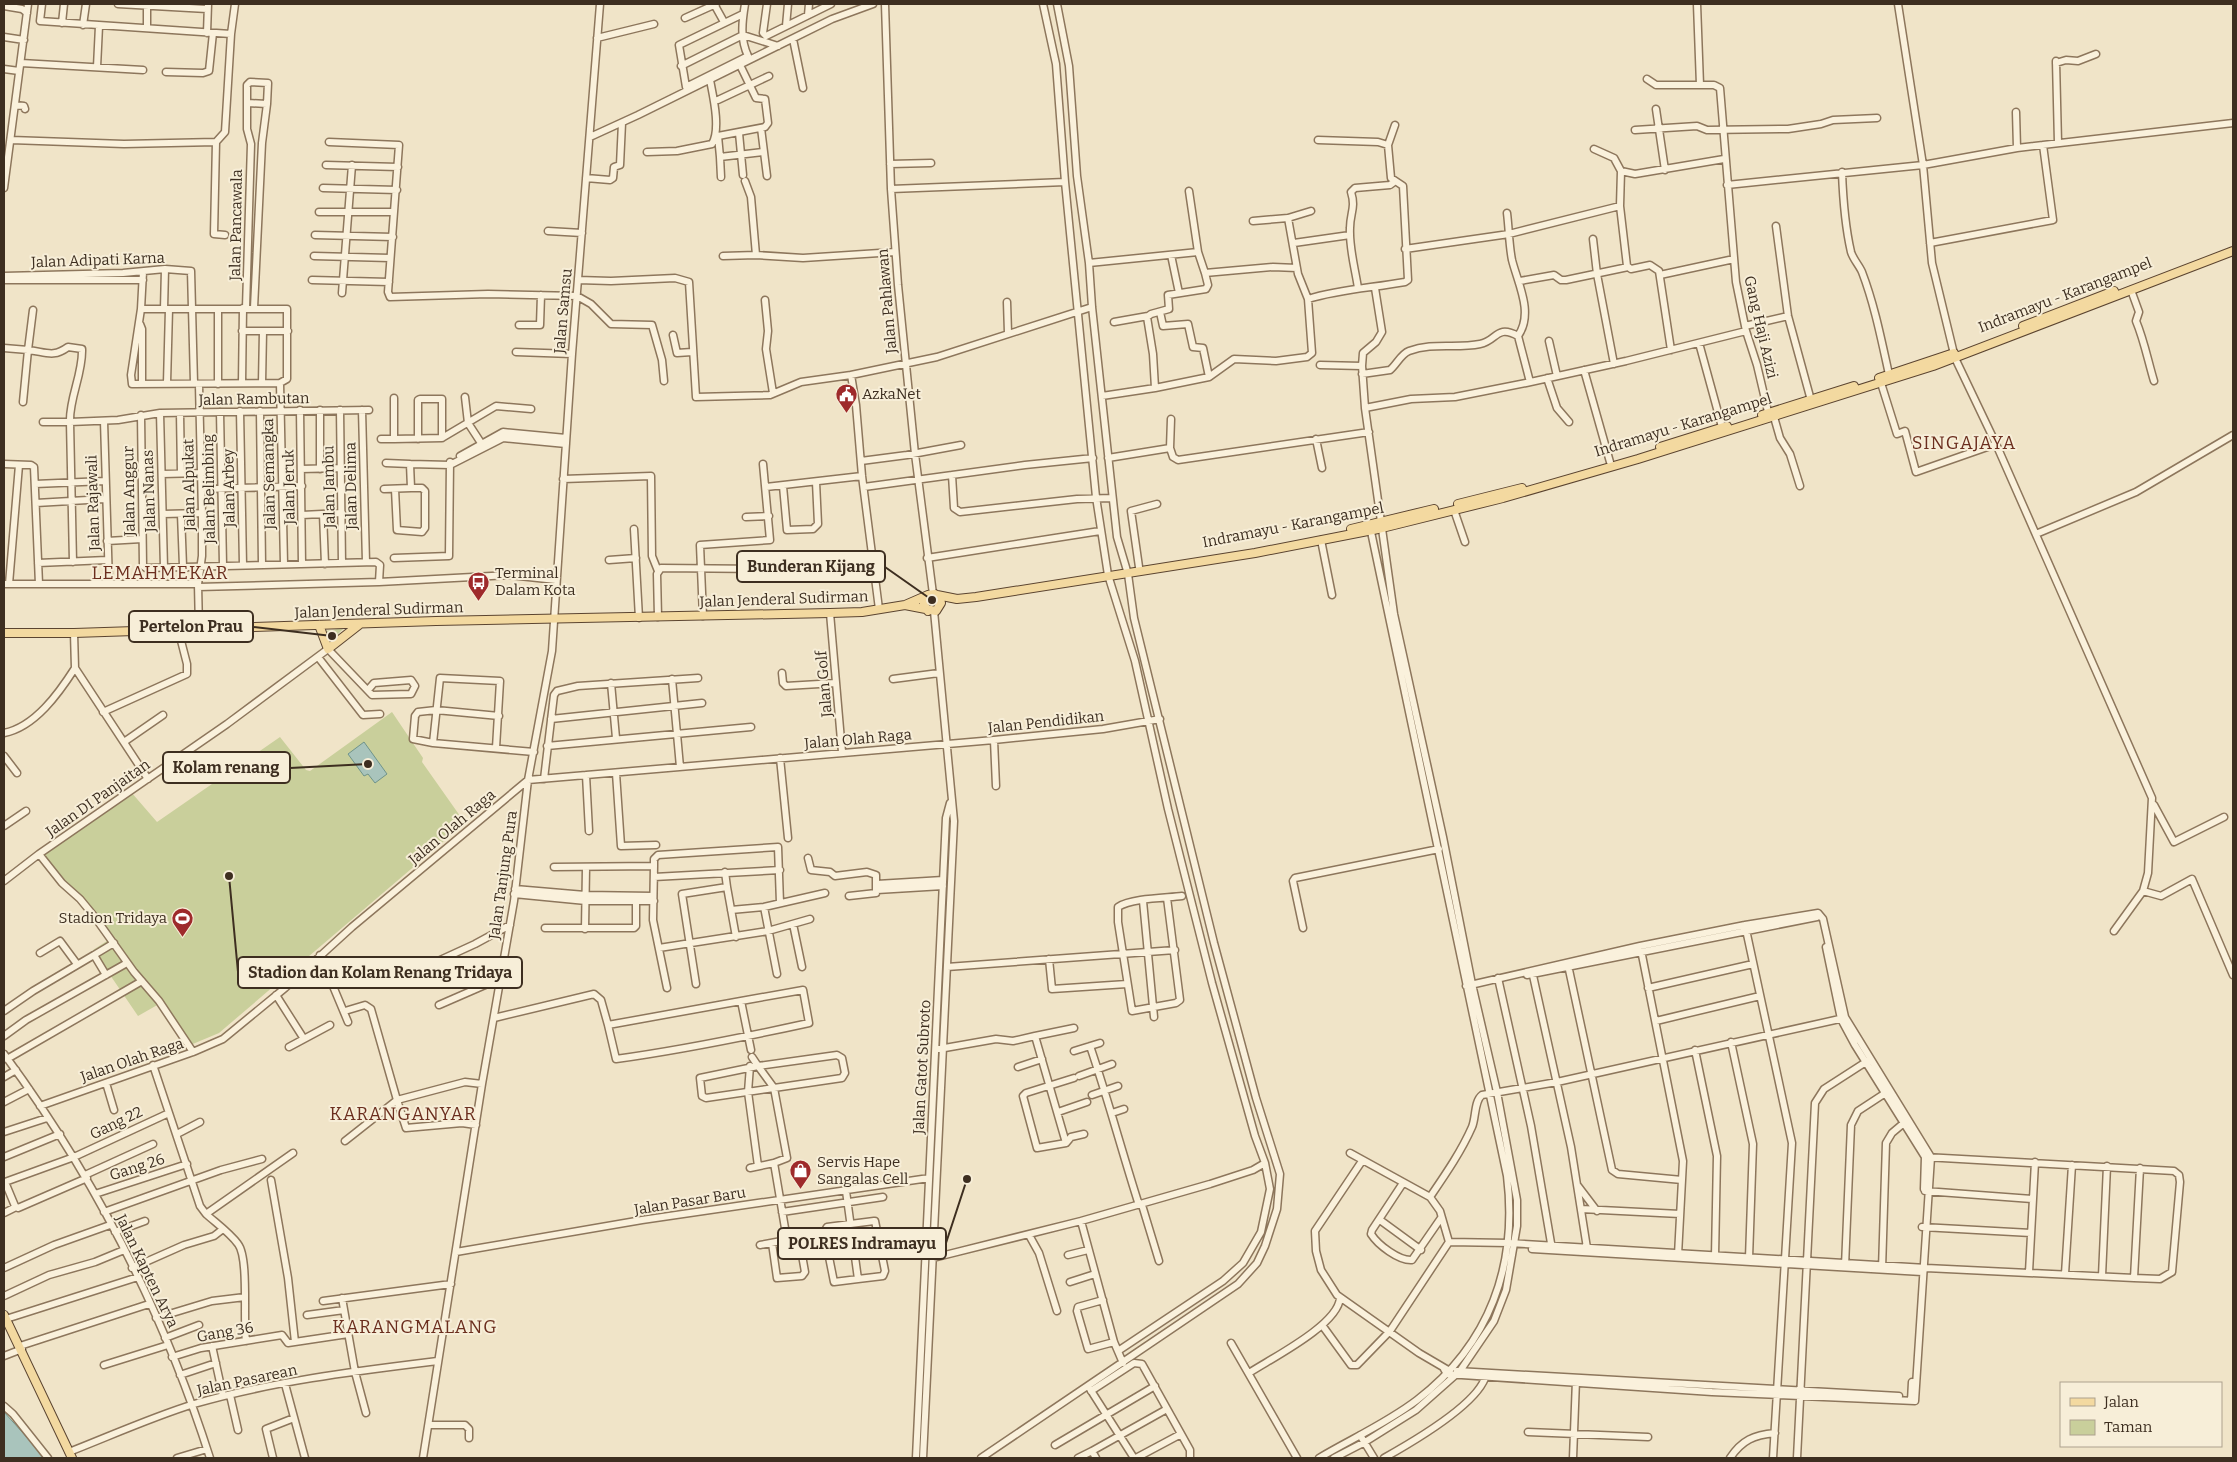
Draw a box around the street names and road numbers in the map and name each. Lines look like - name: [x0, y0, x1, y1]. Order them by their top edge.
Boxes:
- street label: Jalan Pancawala: [226, 169, 246, 282]
- street label: Jalan Pahlawan: [873, 247, 901, 355]
- street label: Jalan Adipati Karna: [30, 249, 165, 271]
- street label: Indramayu - Karangampel: [1976, 254, 2154, 336]
- street label: Jalan Samsu: [550, 268, 576, 355]
- street label: Gang Haji Azizi: [1740, 274, 1782, 381]
- street label: Jalan Rambutan: [197, 389, 310, 409]
- street label: Indramayu - Karangampel: [1592, 389, 1774, 461]
- street label: Jalan Semangka: [259, 418, 279, 531]
- street label: Jalan Belimbing: [199, 434, 219, 545]
- street label: Jalan Alpukat: [179, 438, 199, 532]
- street label: Jalan Delima: [341, 442, 361, 531]
- street label: Jalan Anggur: [119, 445, 139, 537]
- street label: Jalan Jambu: [319, 445, 339, 530]
- street label: Jalan Arbey: [219, 448, 239, 529]
- street label: Jalan Jeruk: [279, 449, 299, 526]
- street label: Jalan Nanas: [139, 450, 159, 533]
- street label: Jalan Rajawali: [82, 454, 104, 552]
- street label: Indramayu - Karangampel: [1201, 499, 1385, 551]
- street label: Jalan Jenderal Sudirman: [698, 587, 869, 611]
- street label: Jalan Jenderal Sudirman: [293, 598, 464, 622]
- street label: Jalan Golf: [812, 648, 836, 719]
- street label: Jalan Pendidikan: [986, 707, 1105, 737]
- street label: Jalan Olah Raga: [803, 725, 912, 753]
- street label: Jalan DI Panjaitan: [42, 755, 154, 841]
- street label: Jalan Olah Raga: [404, 786, 499, 869]
- street label: Jalan Tanjung Pura: [485, 809, 521, 942]
- street label: Jalan Gatot Subroto: [909, 999, 935, 1136]
- street label: Jalan Olah Raga: [77, 1034, 186, 1086]
- street label: Gang 22: [87, 1103, 145, 1143]
- street label: Gang 26: [107, 1150, 167, 1184]
- street label: Jalan Pasar Baru: [632, 1183, 747, 1219]
- street label: Jalan Kapten Arya: [111, 1211, 182, 1331]
- street label: Gang 36: [195, 1318, 255, 1346]
- street label: Jalan Pasarean: [194, 1360, 299, 1400]

